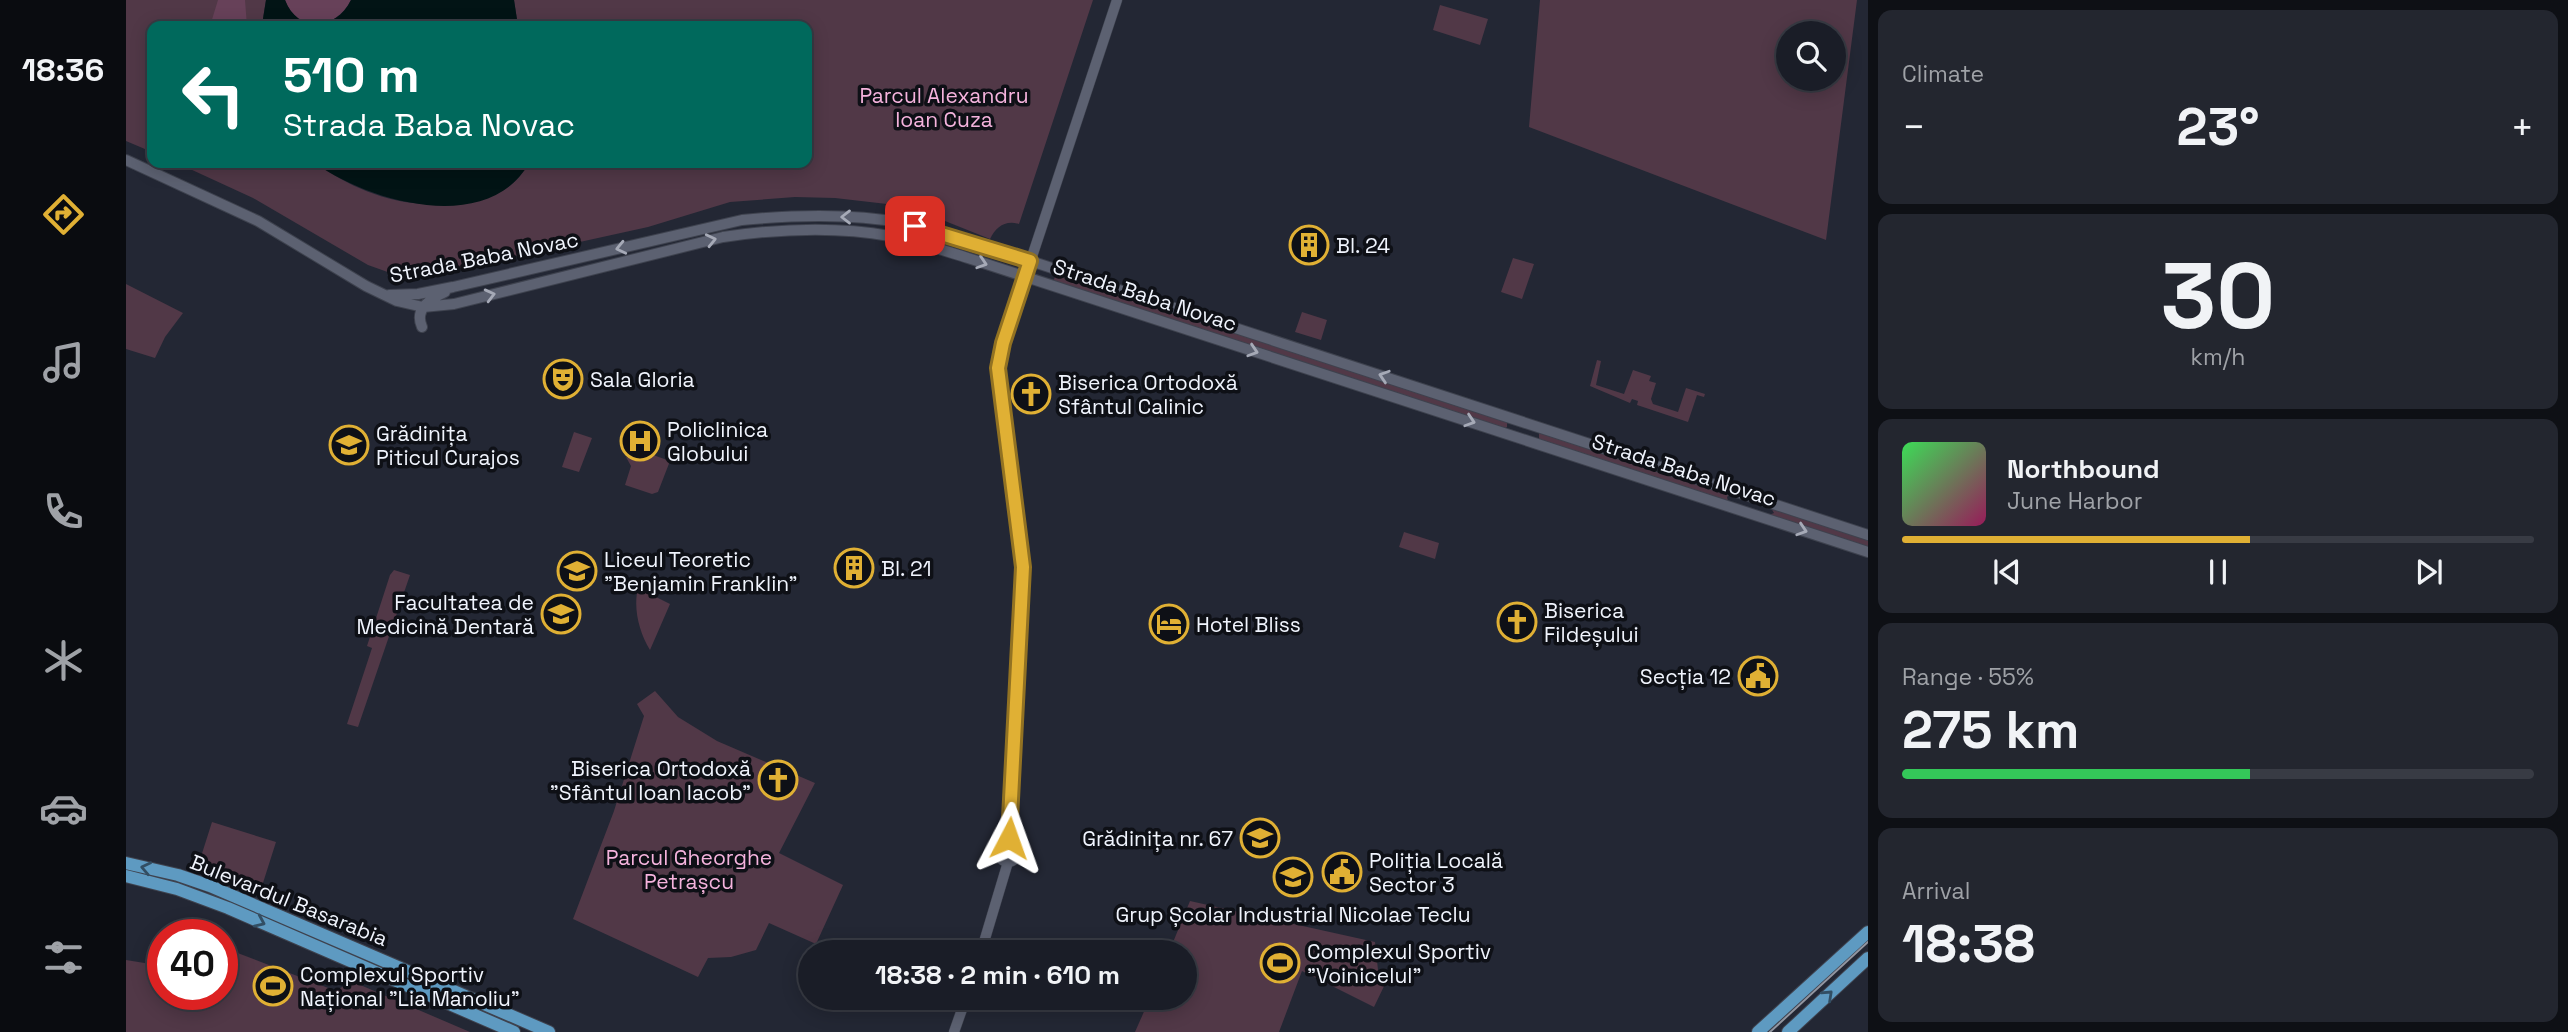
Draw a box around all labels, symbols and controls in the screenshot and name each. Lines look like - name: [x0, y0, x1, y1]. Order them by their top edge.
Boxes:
- map controls: [1776, 21, 1846, 91]
- button: search: [1776, 21, 1846, 91]
- text: 510 m: [283, 44, 420, 106]
- icon: left: [168, 49, 259, 140]
- text: 18:36: [22, 50, 104, 90]
- text: Climate: [1902, 59, 1984, 89]
- park label: Parcul Alexandru Ioan Cuza: [859, 82, 1029, 133]
- text: 23°: [2177, 94, 2260, 160]
- text: −: [1902, 103, 1926, 151]
- text: +: [2510, 103, 2534, 151]
- text: Strada Baba Novac: [283, 105, 575, 145]
- icon: directions: [39, 190, 88, 239]
- pin: [885, 196, 945, 256]
- icon: arrive: [896, 207, 934, 245]
- one-way arrow: [840, 209, 850, 225]
- building icon: Bl. 24: [1288, 224, 1330, 266]
- street label: Strada Baba Novac: [387, 225, 581, 289]
- place label: Bl. 24: [1336, 232, 1390, 259]
- one-way arrow: [704, 234, 716, 248]
- text: 30: [2161, 238, 2275, 355]
- one-way arrow: [615, 239, 627, 254]
- street label: Strada Baba Novac: [1050, 253, 1240, 337]
- one-way arrow: [976, 254, 988, 269]
- one-way arrow: [484, 289, 496, 303]
- icon: music: [39, 338, 88, 387]
- one-way arrow: [1247, 342, 1259, 357]
- text: km/h: [2191, 342, 2245, 372]
- theatre icon: Sala Gloria: [542, 358, 584, 400]
- place label: Sala Gloria: [590, 366, 695, 393]
- place label: Biserica Ortodoxă Sfântul Calinic: [1058, 369, 1238, 420]
- one-way arrow: [1378, 370, 1390, 385]
- church icon: Biserica Ortodoxă Sfântul Calinic: [1010, 373, 1052, 415]
- one-way arrow: [1463, 412, 1475, 427]
- place label: Policlinica Globului: [667, 416, 768, 467]
- place label: Grădinița Piticul Curajos: [376, 420, 520, 471]
- hospital icon: Policlinica Globului: [619, 420, 661, 462]
- school or university icon: Grădinița Piticul Curajos: [328, 424, 370, 466]
- street label: Strada Baba Novac: [1589, 428, 1779, 512]
- text: Northbound: [2007, 452, 2160, 486]
- text: June Harbor: [2007, 486, 2142, 516]
- icon: phone: [39, 487, 88, 536]
- one-way arrow: [1796, 522, 1808, 536]
- place label: Liceul Teoretic "Benjamin Franklin": [604, 546, 797, 597]
- building icon: Bl. 21: [833, 547, 875, 589]
- school or university icon: Liceul Teoretic "Benjamin Franklin": [556, 550, 598, 592]
- icon: previous: [1988, 553, 2026, 591]
- icon: pause: [2199, 553, 2237, 591]
- icon: next: [2410, 553, 2448, 591]
- place label: Bl. 21: [881, 555, 932, 582]
- place label: Facultatea de Medicină Dentară: [356, 589, 534, 640]
- school or university icon: Facultatea de Medicină Dentară: [540, 593, 582, 635]
- place label: Biserica Fildeșului: [1544, 597, 1639, 648]
- church icon: Biserica Fildeșului: [1496, 601, 1538, 643]
- hotel icon: Hotel Bliss: [1148, 603, 1190, 645]
- place label: Hotel Bliss: [1196, 611, 1301, 638]
- icon: climate: [39, 636, 88, 685]
- public building icon: Secția 12: [1737, 655, 1779, 697]
- text: Range · 55%: [1902, 662, 2034, 692]
- place label: Secția 12: [1640, 663, 1731, 690]
- text: 275 km: [1902, 697, 2079, 763]
- place label: Biserica Ortodoxă "Sfântul Ioan Iacob": [550, 755, 751, 806]
- church icon: Biserica Ortodoxă "Sfântul Ioan Iacob": [757, 759, 799, 801]
- icon: car: [39, 784, 88, 833]
- position arrow: [972, 801, 1046, 875]
- school or university icon: Grădinița nr. 67: [1239, 817, 1281, 859]
- place label: Grădinița nr. 67: [1082, 825, 1233, 852]
- park label: Parcul Gheorghe Petrașcu: [606, 844, 772, 895]
- place label: Poliția Locală Sector 3: [1369, 847, 1503, 898]
- street label: Bulevardul Basarabia: [186, 848, 392, 952]
- public building icon: Poliția Locală Sector 3: [1321, 851, 1363, 893]
- school or university icon: Grup Școlar Industrial Nicolae Teclu: [1272, 856, 1314, 898]
- one-way arrow: [140, 861, 152, 876]
- text: Arrival: [1902, 876, 1970, 906]
- place label: Grup Școlar Industrial Nicolae Teclu: [1115, 901, 1471, 928]
- text: 18:38: [1902, 911, 2035, 977]
- one-way arrow: [253, 914, 265, 928]
- speed limit sign: 40: [147, 919, 238, 1010]
- icon: filters: [39, 933, 88, 982]
- place label: Complexul Sportiv "Voinicelul": [1307, 938, 1491, 989]
- sports icon: Complexul Sportiv "Voinicelul": [1259, 942, 1301, 984]
- text: 18:38 · 2 min · 610 m: [875, 958, 1120, 992]
- place label: Complexul Sportiv Național "Lia Manoliu": [300, 961, 520, 1012]
- sports icon: Complexul Sportiv Național "Lia Manoliu": [252, 965, 294, 1007]
- one-way arrow: [1820, 991, 1833, 1003]

